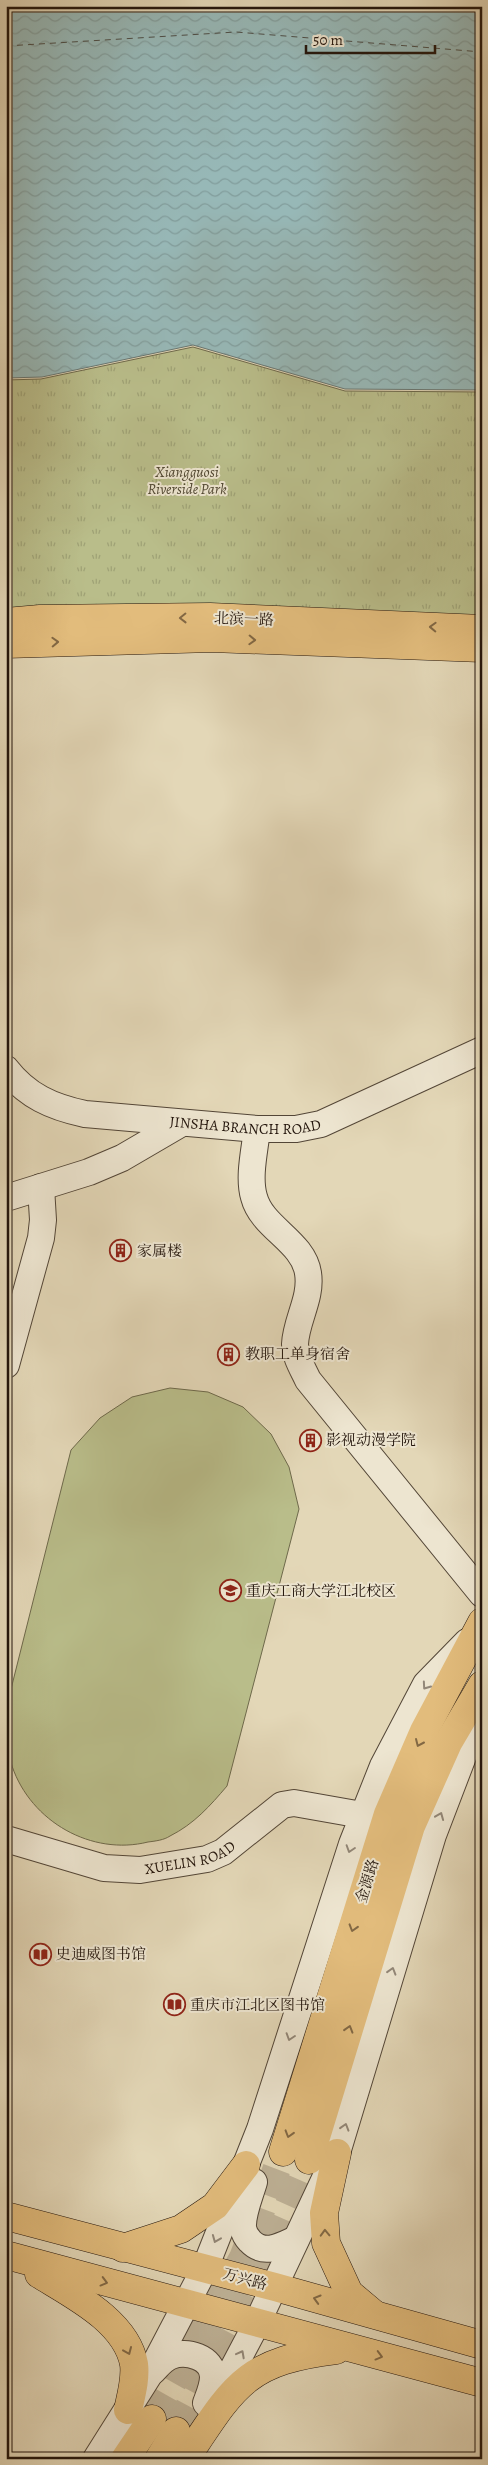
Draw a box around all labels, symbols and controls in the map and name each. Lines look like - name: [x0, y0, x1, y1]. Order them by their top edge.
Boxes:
- scale bar: [306, 22, 434, 54]
- text: 50 m: [313, 30, 343, 50]
- park label: Xiangguosi Riverside Park: [147, 462, 227, 499]
- street label: 北滨一路: [214, 608, 274, 630]
- one-way arrow: [179, 613, 187, 623]
- one-way arrow: [429, 621, 437, 632]
- one-way arrow: [249, 634, 257, 645]
- one-way arrow: [52, 637, 59, 647]
- street label: JINSHA BRANCH ROAD: [169, 1111, 323, 1140]
- building icon: 家属楼: [109, 1239, 133, 1263]
- place label: 家属楼: [137, 1241, 182, 1261]
- building icon: 教职工单身宿舍: [217, 1342, 241, 1366]
- place label: 教职工单身宿舍: [245, 1344, 350, 1364]
- building icon: 影视动漫学院: [298, 1428, 322, 1452]
- place label: 影视动漫学院: [326, 1430, 416, 1450]
- school or university icon: 重庆工商大学江北校区: [218, 1579, 242, 1603]
- place label: 重庆工商大学江北校区: [246, 1581, 396, 1601]
- one-way arrow: [423, 1680, 432, 1690]
- one-way arrow: [415, 1738, 426, 1747]
- one-way arrow: [434, 1812, 444, 1821]
- street label: XUELIN ROAD: [143, 1836, 240, 1879]
- one-way arrow: [346, 1844, 356, 1852]
- street label: 金源路: [351, 1857, 383, 1905]
- one-way arrow: [348, 1924, 358, 1932]
- library icon: 史迪威图书馆: [28, 1942, 52, 1966]
- place label: 史迪威图书馆: [56, 1944, 146, 1964]
- one-way arrow: [386, 1968, 396, 1976]
- library icon: 重庆市江北区图书馆: [162, 1993, 186, 2017]
- place label: 重庆市江北区图书馆: [190, 1995, 325, 2015]
- one-way arrow: [343, 2026, 353, 2034]
- one-way arrow: [285, 2032, 295, 2040]
- one-way arrow: [339, 2123, 349, 2132]
- one-way arrow: [285, 2129, 295, 2137]
- one-way arrow: [320, 2229, 331, 2237]
- one-way arrow: [212, 2234, 223, 2243]
- street label: 万兴路: [221, 2264, 269, 2294]
- one-way arrow: [99, 2276, 108, 2287]
- one-way arrow: [313, 2294, 321, 2304]
- one-way arrow: [122, 2346, 132, 2355]
- one-way arrow: [235, 2350, 245, 2359]
- one-way arrow: [375, 2350, 383, 2360]

